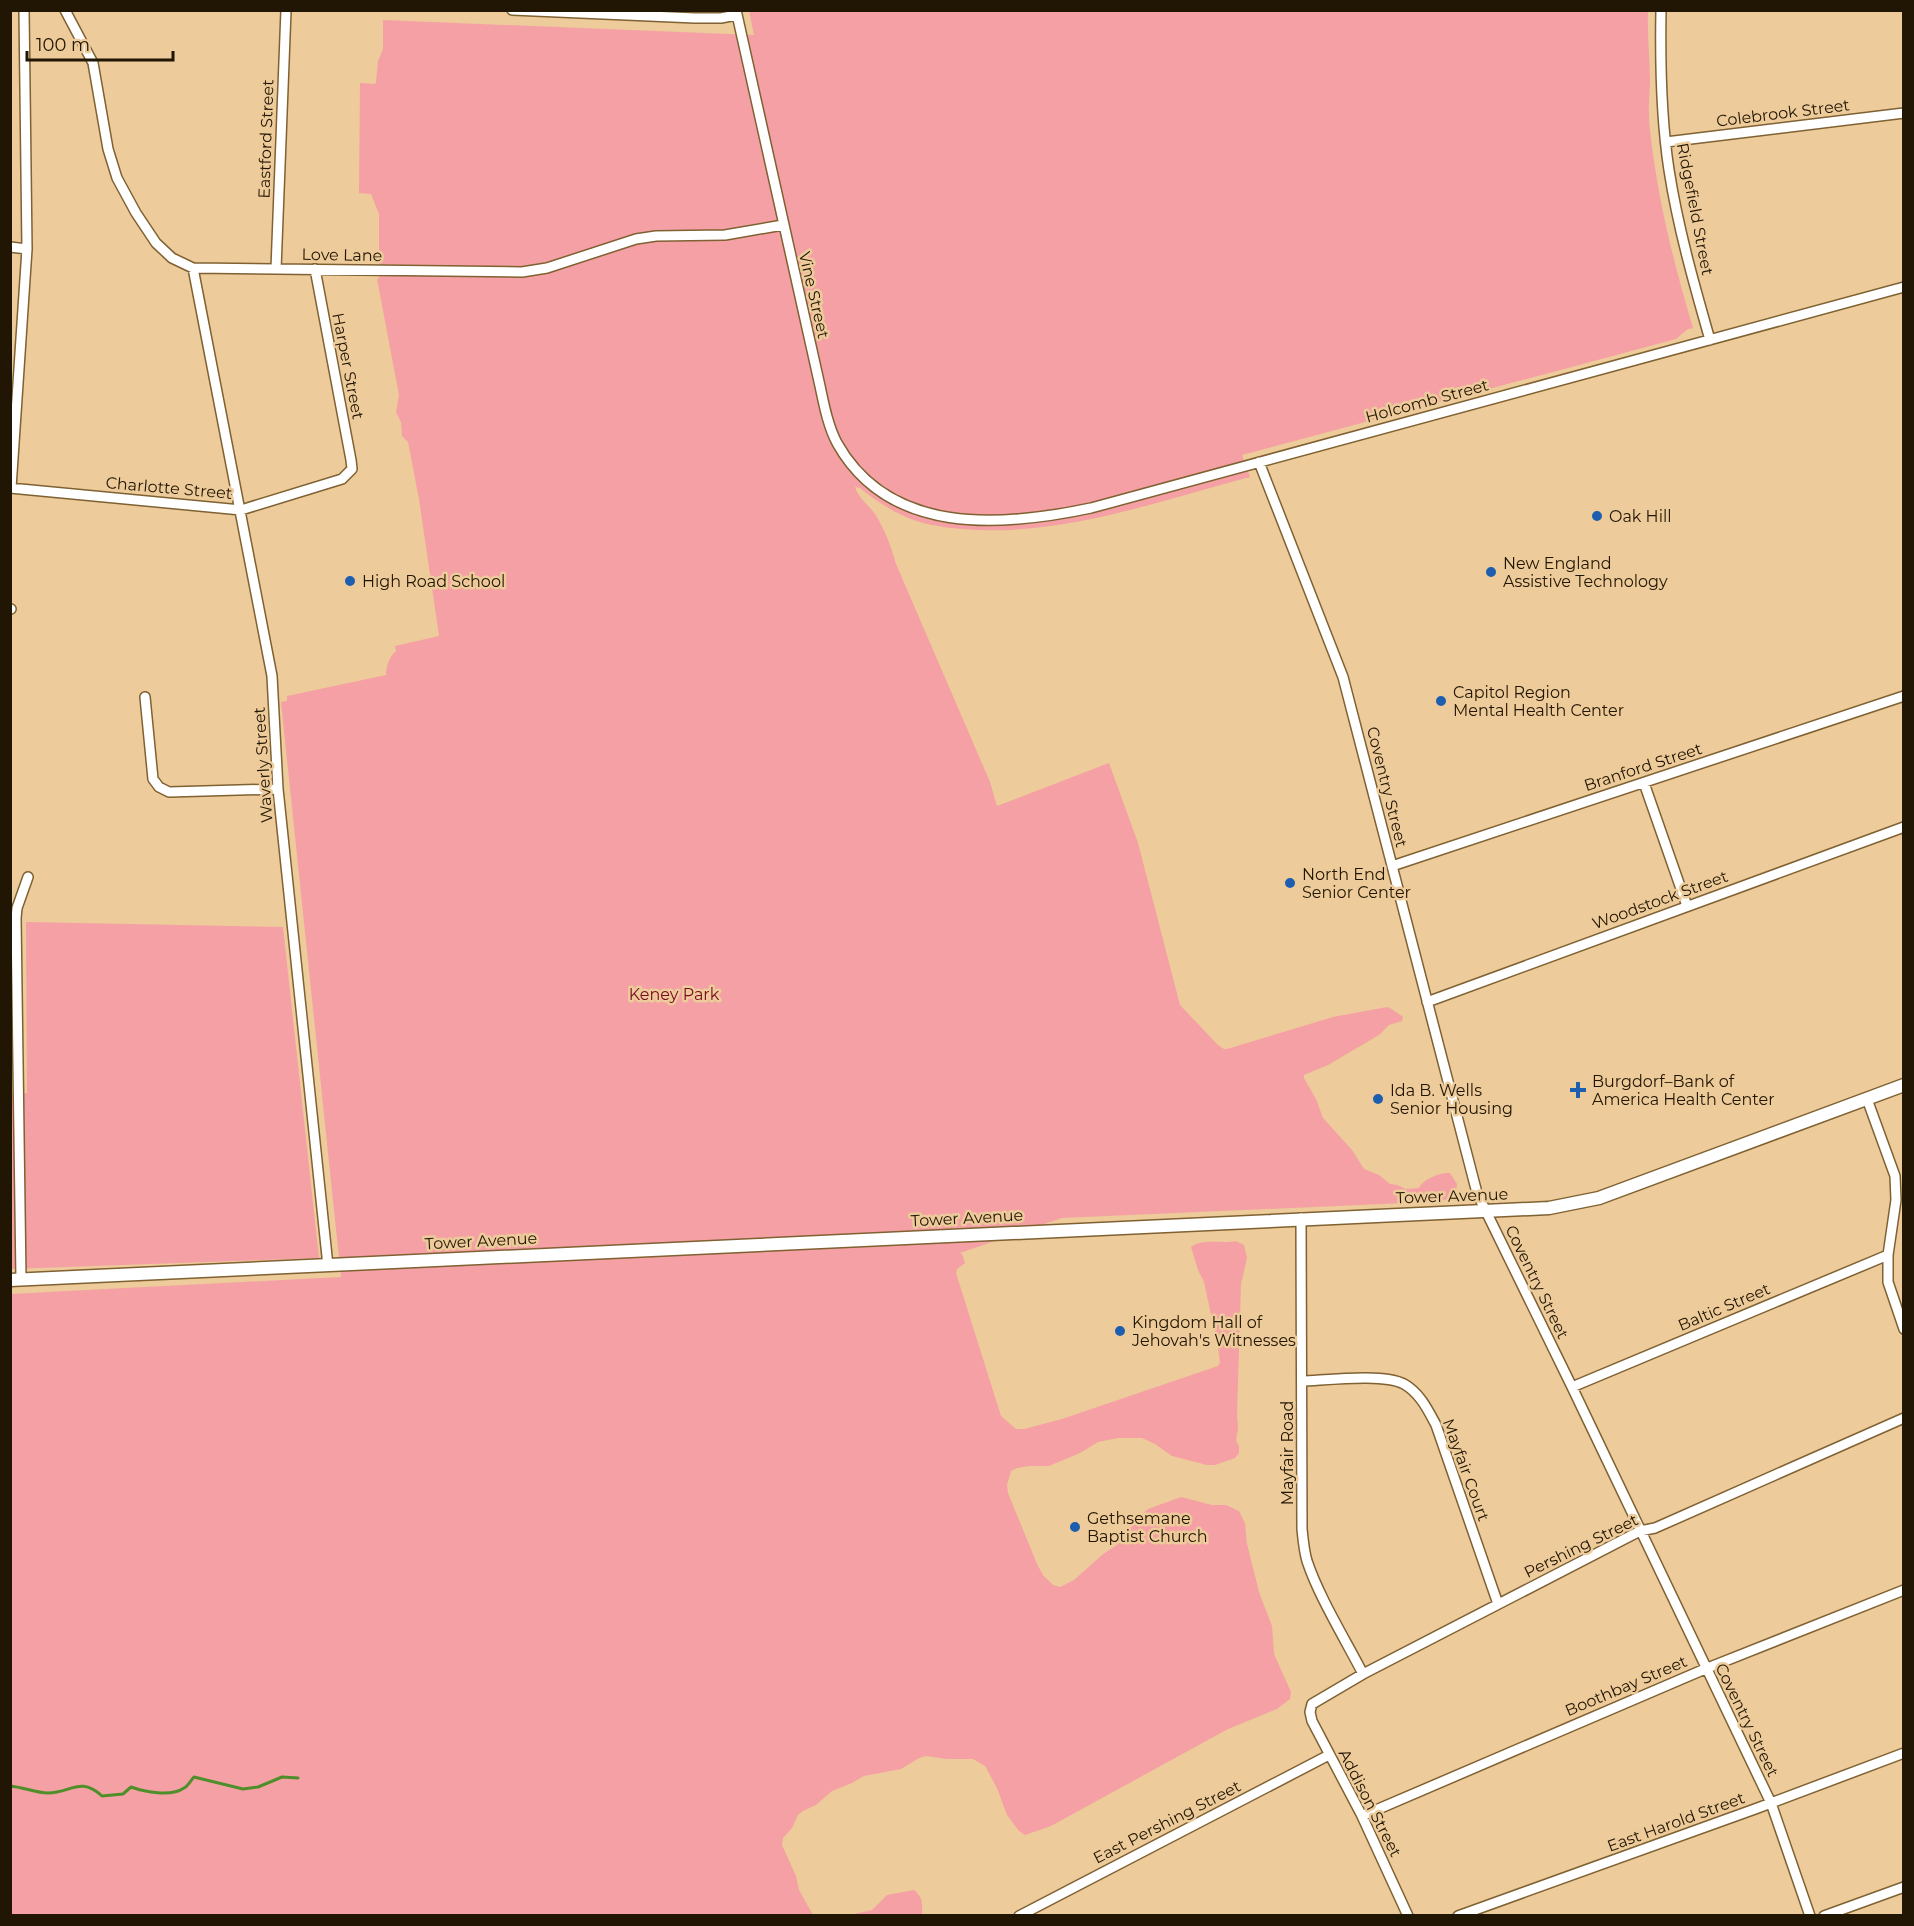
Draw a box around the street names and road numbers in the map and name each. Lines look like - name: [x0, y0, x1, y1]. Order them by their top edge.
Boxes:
- street label: Eastford Street: [254, 79, 278, 199]
- street label: Colebrook Street: [1715, 95, 1851, 131]
- street label: Ridgefield Street: [1673, 141, 1717, 277]
- street label: Love Lane: [301, 245, 383, 265]
- street label: Vine Street: [795, 250, 833, 341]
- street label: Harper Street: [328, 311, 368, 421]
- street label: Holcomb Street: [1363, 375, 1491, 427]
- street label: Charlotte Street: [105, 473, 234, 503]
- street label: Waverly Street: [249, 706, 277, 824]
- street label: Coventry Street: [1363, 725, 1411, 850]
- street label: Branford Street: [1582, 739, 1705, 795]
- street label: Woodstock Street: [1590, 866, 1731, 933]
- street label: Tower Avenue: [1395, 1185, 1509, 1207]
- street label: Tower Avenue: [910, 1206, 1024, 1230]
- street label: Coventry Street: [1501, 1222, 1573, 1342]
- street label: Tower Avenue: [424, 1229, 538, 1253]
- street label: Baltic Street: [1675, 1279, 1773, 1335]
- street label: Mayfair Road: [1278, 1401, 1297, 1505]
- street label: Mayfair Court: [1439, 1416, 1494, 1524]
- street label: Pershing Street: [1521, 1510, 1642, 1582]
- street label: Boothbay Street: [1562, 1652, 1690, 1720]
- street label: Coventry Street: [1711, 1660, 1783, 1780]
- street label: Addison Street: [1335, 1746, 1406, 1861]
- street label: East Pershing Street: [1090, 1776, 1244, 1867]
- street label: East Harold Street: [1605, 1788, 1748, 1856]

